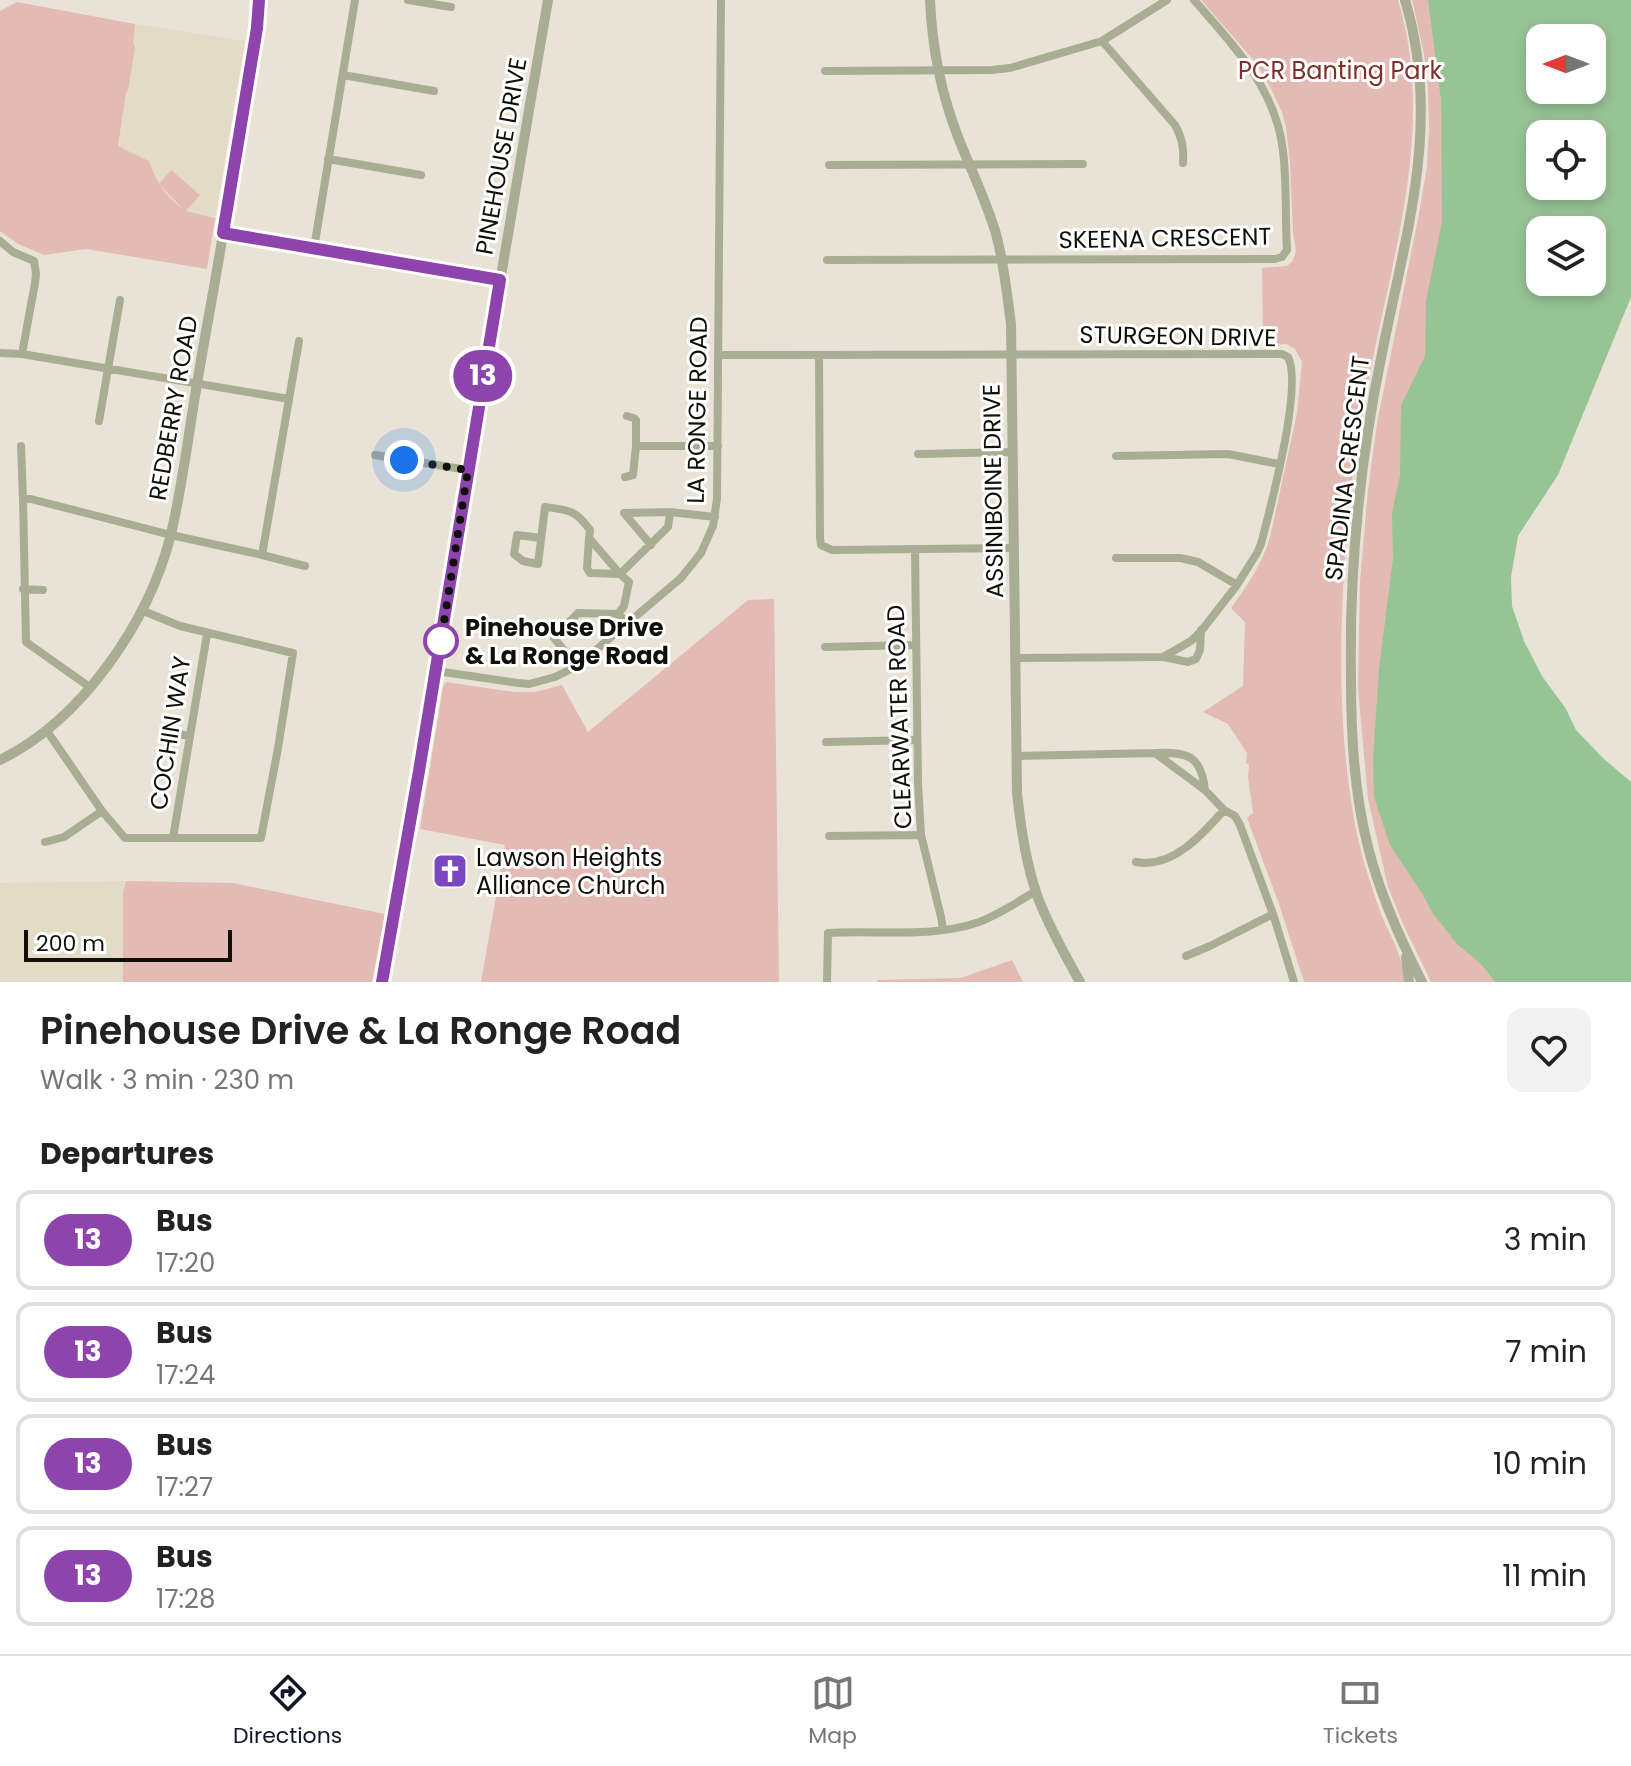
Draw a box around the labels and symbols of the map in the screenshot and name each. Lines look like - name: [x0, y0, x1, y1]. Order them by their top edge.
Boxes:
- north arrow: [1526, 24, 1606, 104]
- park label: PCR Banting Park: [1238, 54, 1443, 87]
- street label: PINEHOUSE DRIVE: [467, 55, 535, 257]
- street label: SKEENA CRESCENT: [1058, 220, 1272, 256]
- street label: REDBERRY ROAD: [141, 313, 205, 503]
- street label: LA RONGE ROAD: [679, 316, 715, 504]
- street label: STURGEON DRIVE: [1079, 318, 1277, 354]
- line badge: 13: [447, 350, 519, 402]
- street label: SPADINA CRESCENT: [1317, 353, 1377, 583]
- street label: ASSINIBOINE DRIVE: [975, 384, 1011, 598]
- your location: [384, 440, 424, 480]
- street label: CLEARWATER ROAD: [879, 604, 919, 830]
- place label: Pinehouse Drive & La Ronge Road: [465, 611, 669, 672]
- marker: Pinehouse Drive & La Ronge Road: [424, 624, 458, 658]
- street label: COCHIN WAY: [142, 654, 198, 812]
- place label: Lawson Heights Alliance Church: [476, 841, 665, 902]
- church icon: Lawson Heights Alliance Church: [431, 852, 469, 890]
- scale bar: [24, 926, 232, 962]

